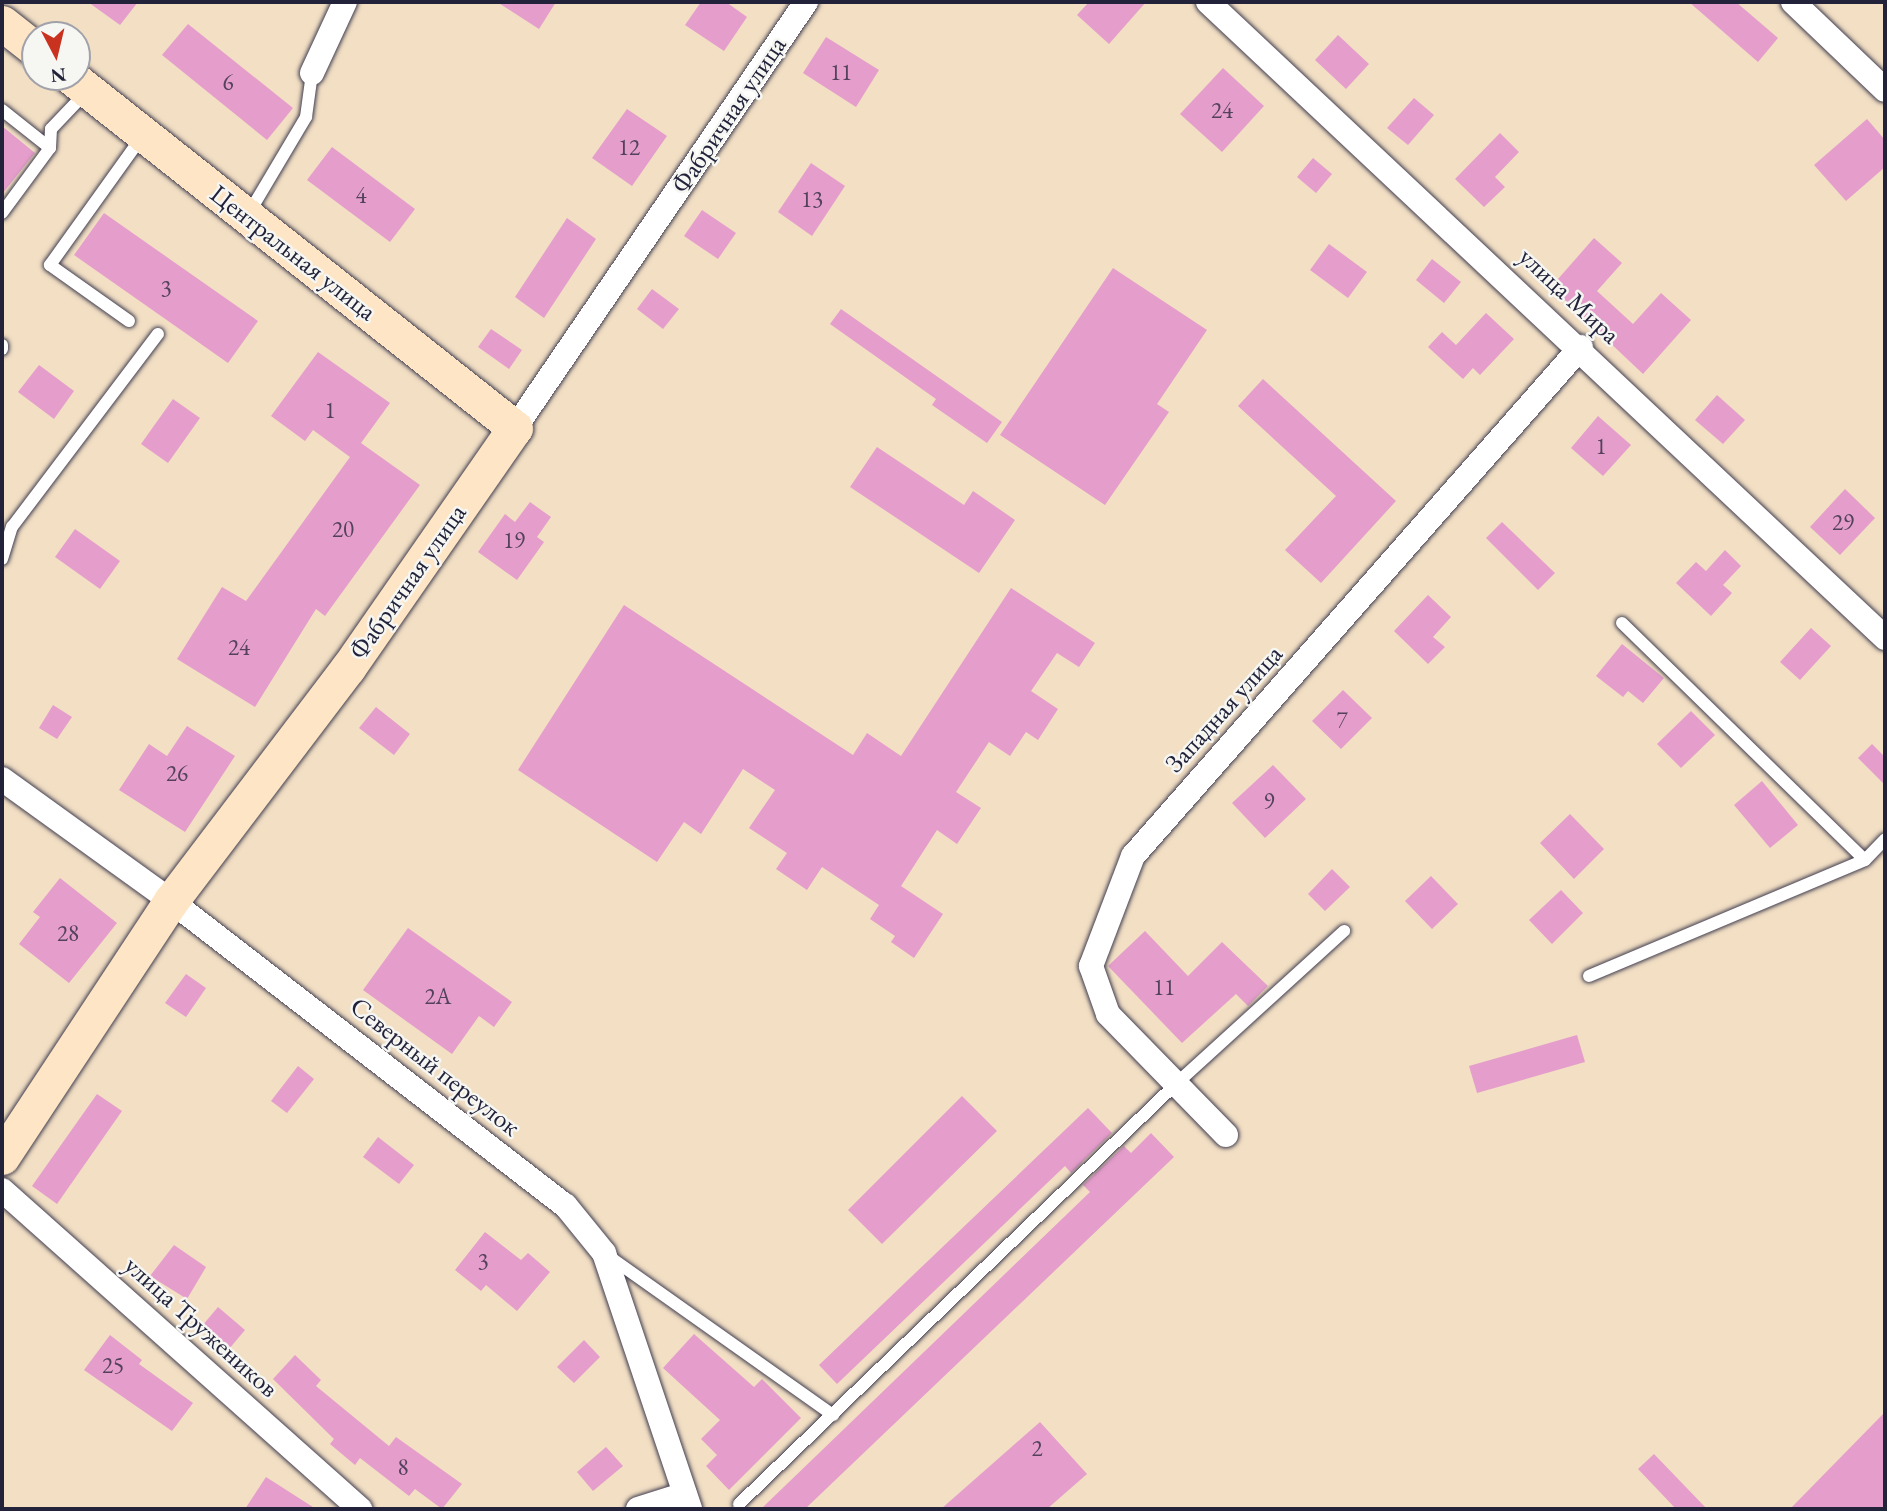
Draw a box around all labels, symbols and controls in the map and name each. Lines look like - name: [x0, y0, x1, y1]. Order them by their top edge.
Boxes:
- north arrow: [21, 21, 91, 91]
- street label: Фабричная улица: [665, 31, 793, 199]
- house number: 11: [830, 58, 852, 86]
- text: N: [49, 62, 68, 89]
- house number: 6: [222, 68, 234, 96]
- house number: 24: [1211, 96, 1233, 124]
- house number: 12: [618, 133, 640, 161]
- street label: Центральная улица: [204, 179, 382, 327]
- house number: 4: [355, 181, 367, 209]
- house number: 13: [801, 185, 823, 213]
- street label: улица Мира: [1512, 241, 1626, 351]
- house number: 3: [160, 274, 172, 302]
- house number: 1: [324, 396, 336, 424]
- house number: 1: [1595, 432, 1607, 460]
- street label: Фабричная улица: [343, 498, 473, 666]
- house number: 29: [1832, 508, 1854, 536]
- house number: 20: [332, 515, 354, 543]
- house number: 19: [503, 526, 525, 554]
- house number: 24: [228, 633, 250, 661]
- street label: Западная улица: [1159, 639, 1289, 779]
- house number: 7: [1336, 706, 1348, 734]
- house number: 26: [166, 759, 188, 787]
- house number: 9: [1263, 787, 1275, 815]
- house number: 28: [57, 919, 79, 947]
- house number: 11: [1153, 973, 1175, 1001]
- house number: 2А: [425, 982, 451, 1010]
- street label: Северный переулок: [344, 991, 526, 1143]
- house number: 3: [477, 1247, 489, 1275]
- street label: улица Тружеников: [118, 1250, 284, 1404]
- house number: 25: [102, 1351, 124, 1379]
- house number: 2: [1031, 1434, 1043, 1462]
- house number: 8: [397, 1453, 409, 1481]

